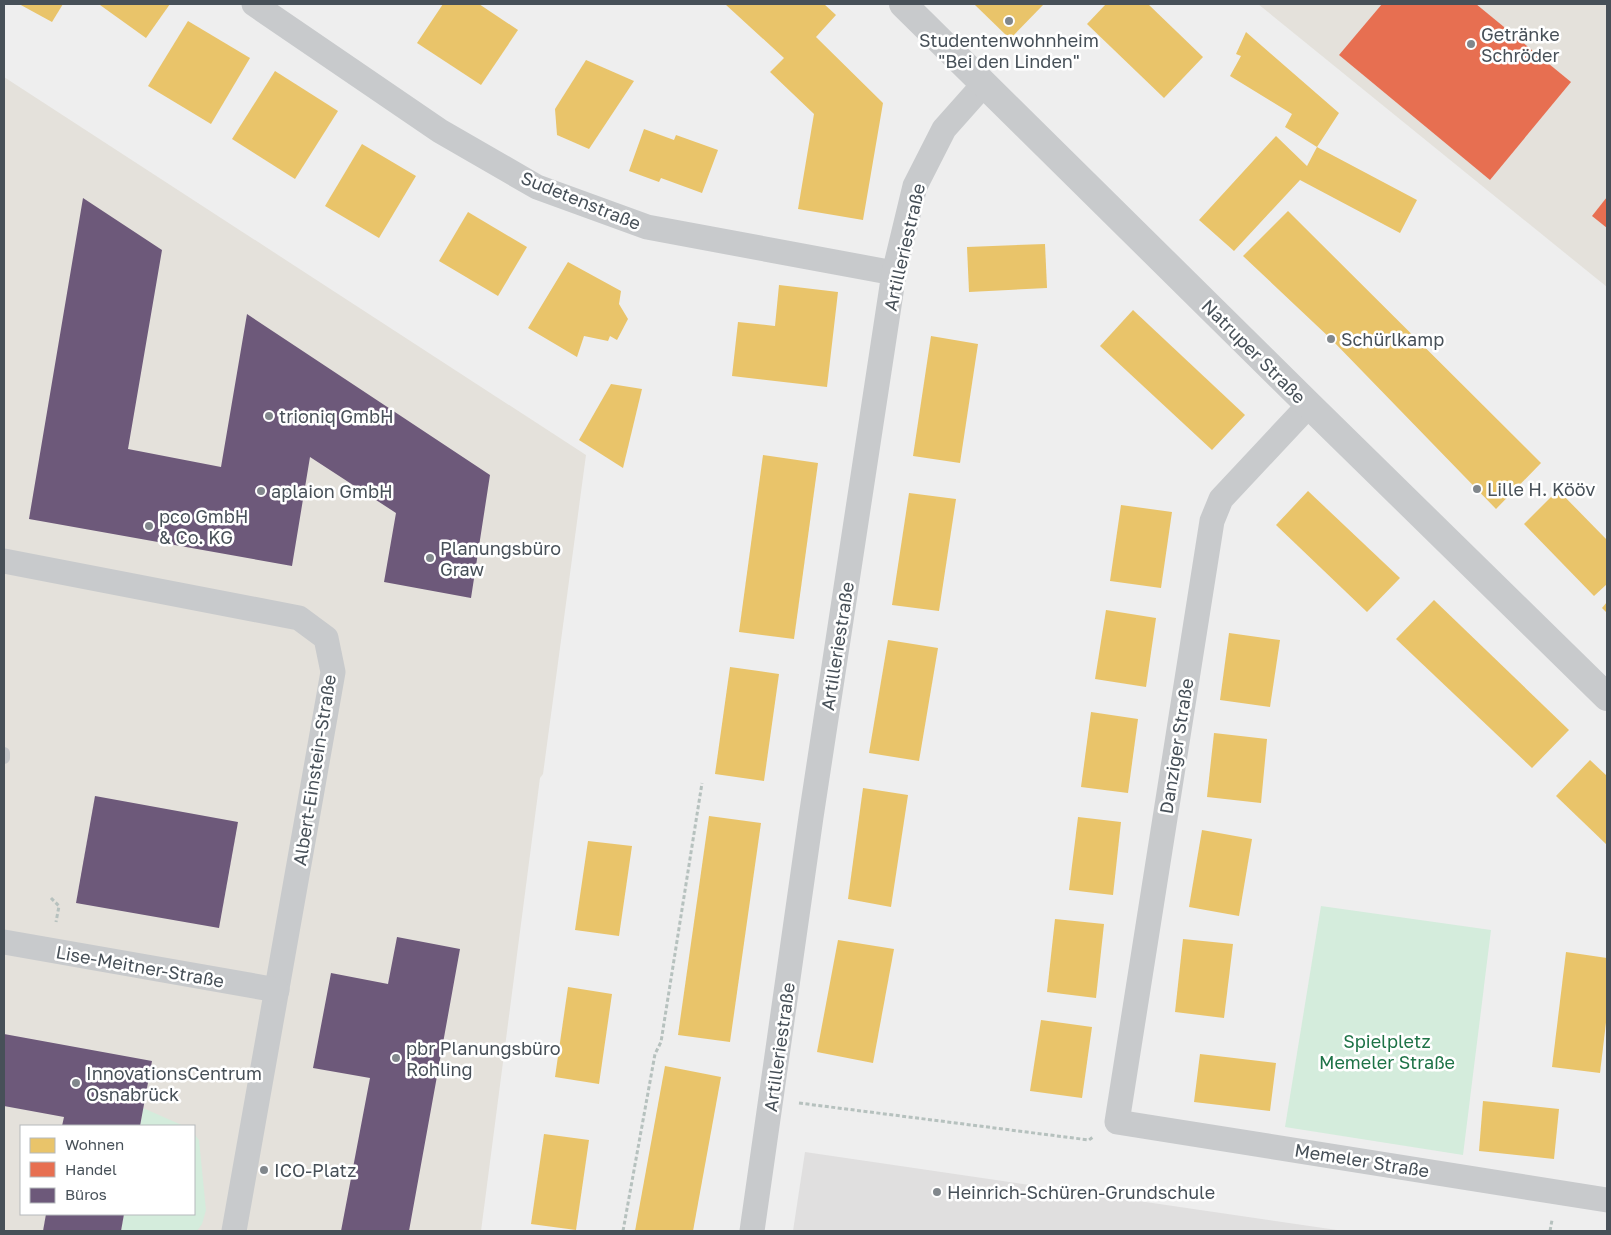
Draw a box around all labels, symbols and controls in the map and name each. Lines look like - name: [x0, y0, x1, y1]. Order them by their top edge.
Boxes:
- marker: Studentenwohnheim "Bei den Linden": [1003, 15, 1015, 27]
- place label: Getränke Schröder: [1481, 23, 1560, 66]
- place label: Studentenwohnheim "Bei den Linden": [919, 29, 1099, 72]
- marker: Getränke Schröder: [1465, 38, 1477, 50]
- street label: Sudetenstraße: [518, 166, 644, 234]
- street label: Artilleriestraße: [879, 181, 929, 313]
- street label: Natruper Straße: [1197, 294, 1311, 408]
- place label: Schürlkamp: [1341, 328, 1444, 350]
- marker: Schürlkamp: [1325, 333, 1337, 345]
- place label: trioniq GmbH: [279, 405, 394, 427]
- marker: trioniq GmbH: [263, 410, 275, 422]
- place label: Lille H. Kööv: [1487, 478, 1595, 500]
- place label: aplaion GmbH: [271, 480, 393, 502]
- marker: Lille H. Kööv: [1471, 483, 1483, 495]
- marker: aplaion GmbH: [255, 485, 267, 497]
- place label: pco GmbH & Co. KG: [159, 505, 249, 548]
- marker: pco GmbH & Co. KG: [143, 520, 155, 532]
- place label: Planungsbüro Graw: [440, 537, 561, 580]
- marker: Planungsbüro Graw: [424, 552, 436, 564]
- street label: Artilleriestraße: [816, 580, 858, 712]
- street label: Albert-Einstein-Straße: [288, 673, 340, 867]
- street label: Danziger Straße: [1154, 677, 1198, 815]
- street label: Lise-Meitner-Straße: [54, 940, 226, 992]
- street label: Artilleriestraße: [759, 981, 799, 1113]
- park label: Spielpletz Memeler Straße: [1319, 1030, 1455, 1073]
- place label: pbr Planungsbüro Rohling: [406, 1037, 561, 1080]
- marker: pbr Planungsbüro Rohling: [390, 1052, 402, 1064]
- place label: InnovationsCentrum Osnabrück: [86, 1062, 262, 1105]
- marker: InnovationsCentrum Osnabrück: [70, 1077, 82, 1089]
- legend: [20, 1125, 195, 1215]
- text: Wohnen: [65, 1135, 124, 1153]
- street label: Memeler Straße: [1293, 1138, 1431, 1182]
- place label: ICO-Platz: [274, 1159, 356, 1181]
- text: Handel: [65, 1160, 117, 1178]
- marker: ICO-Platz: [258, 1164, 270, 1176]
- place label: Heinrich-Schüren-Grundschule: [947, 1181, 1215, 1203]
- text: Büros: [65, 1185, 107, 1203]
- marker: Heinrich-Schüren-Grundschule: [931, 1186, 943, 1198]

